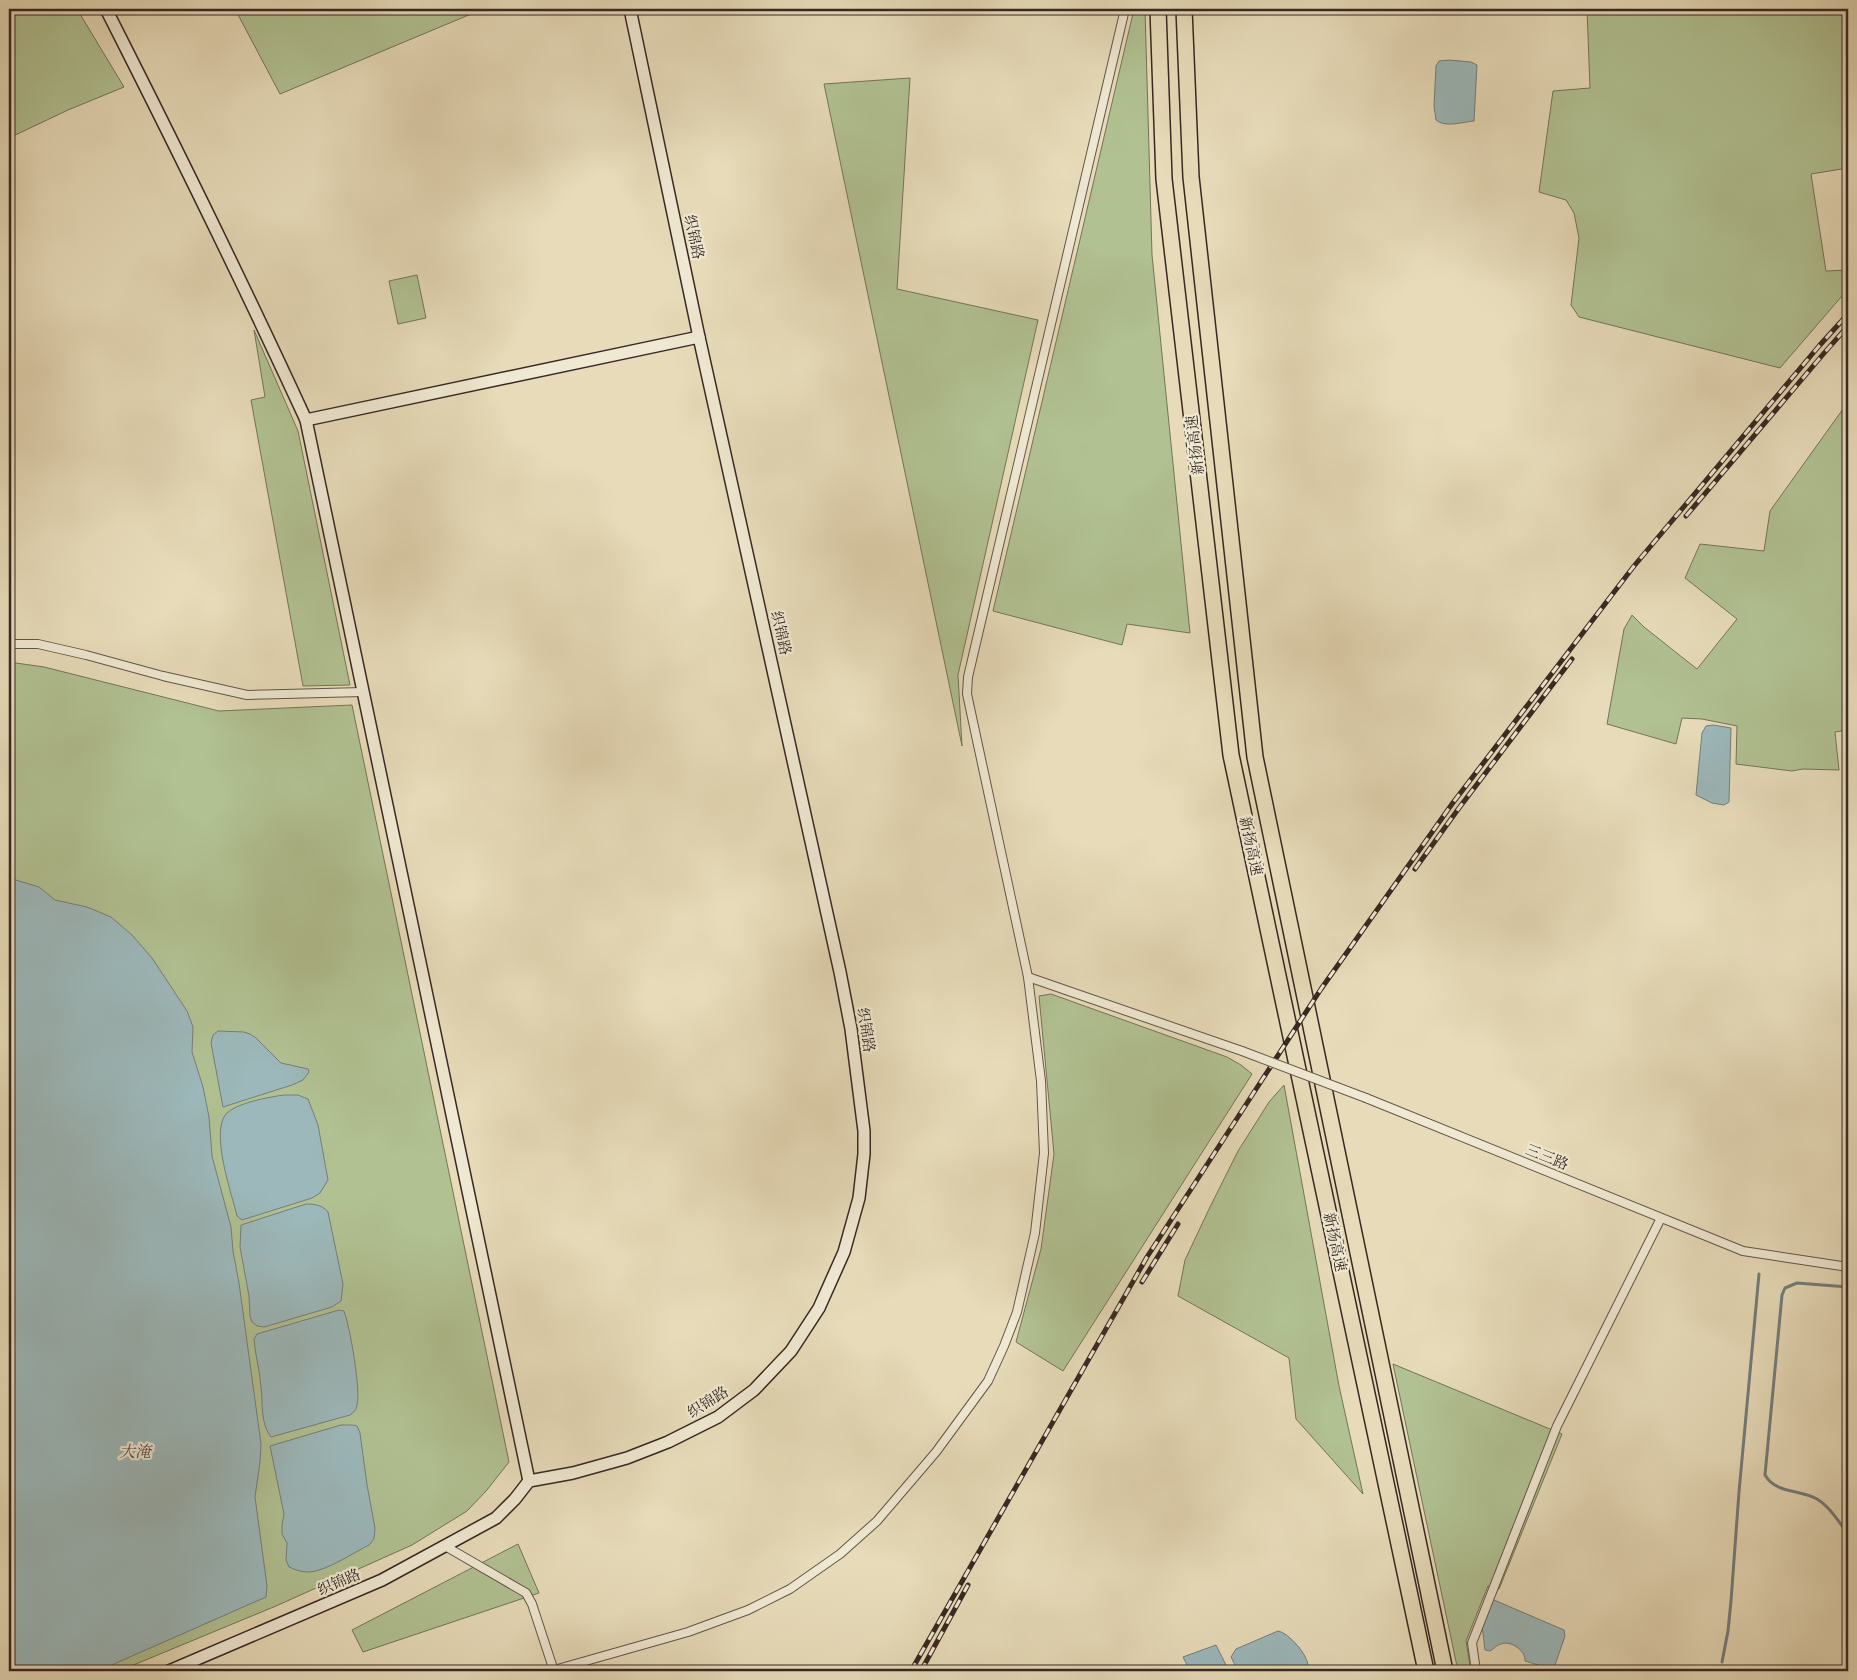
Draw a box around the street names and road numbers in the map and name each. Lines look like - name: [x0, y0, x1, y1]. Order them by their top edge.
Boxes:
- street label: 织锦路: [681, 213, 708, 261]
- street label: 新扬高速: [1181, 414, 1208, 476]
- street label: 织锦路: [767, 609, 796, 657]
- street label: 新扬高速: [1236, 815, 1267, 877]
- street label: 织锦路: [854, 1006, 879, 1054]
- street label: 三三路: [1523, 1139, 1572, 1174]
- street label: 新扬高速: [1320, 1211, 1351, 1273]
- street label: 织锦路: [684, 1382, 732, 1422]
- street label: 织锦路: [314, 1564, 363, 1599]

